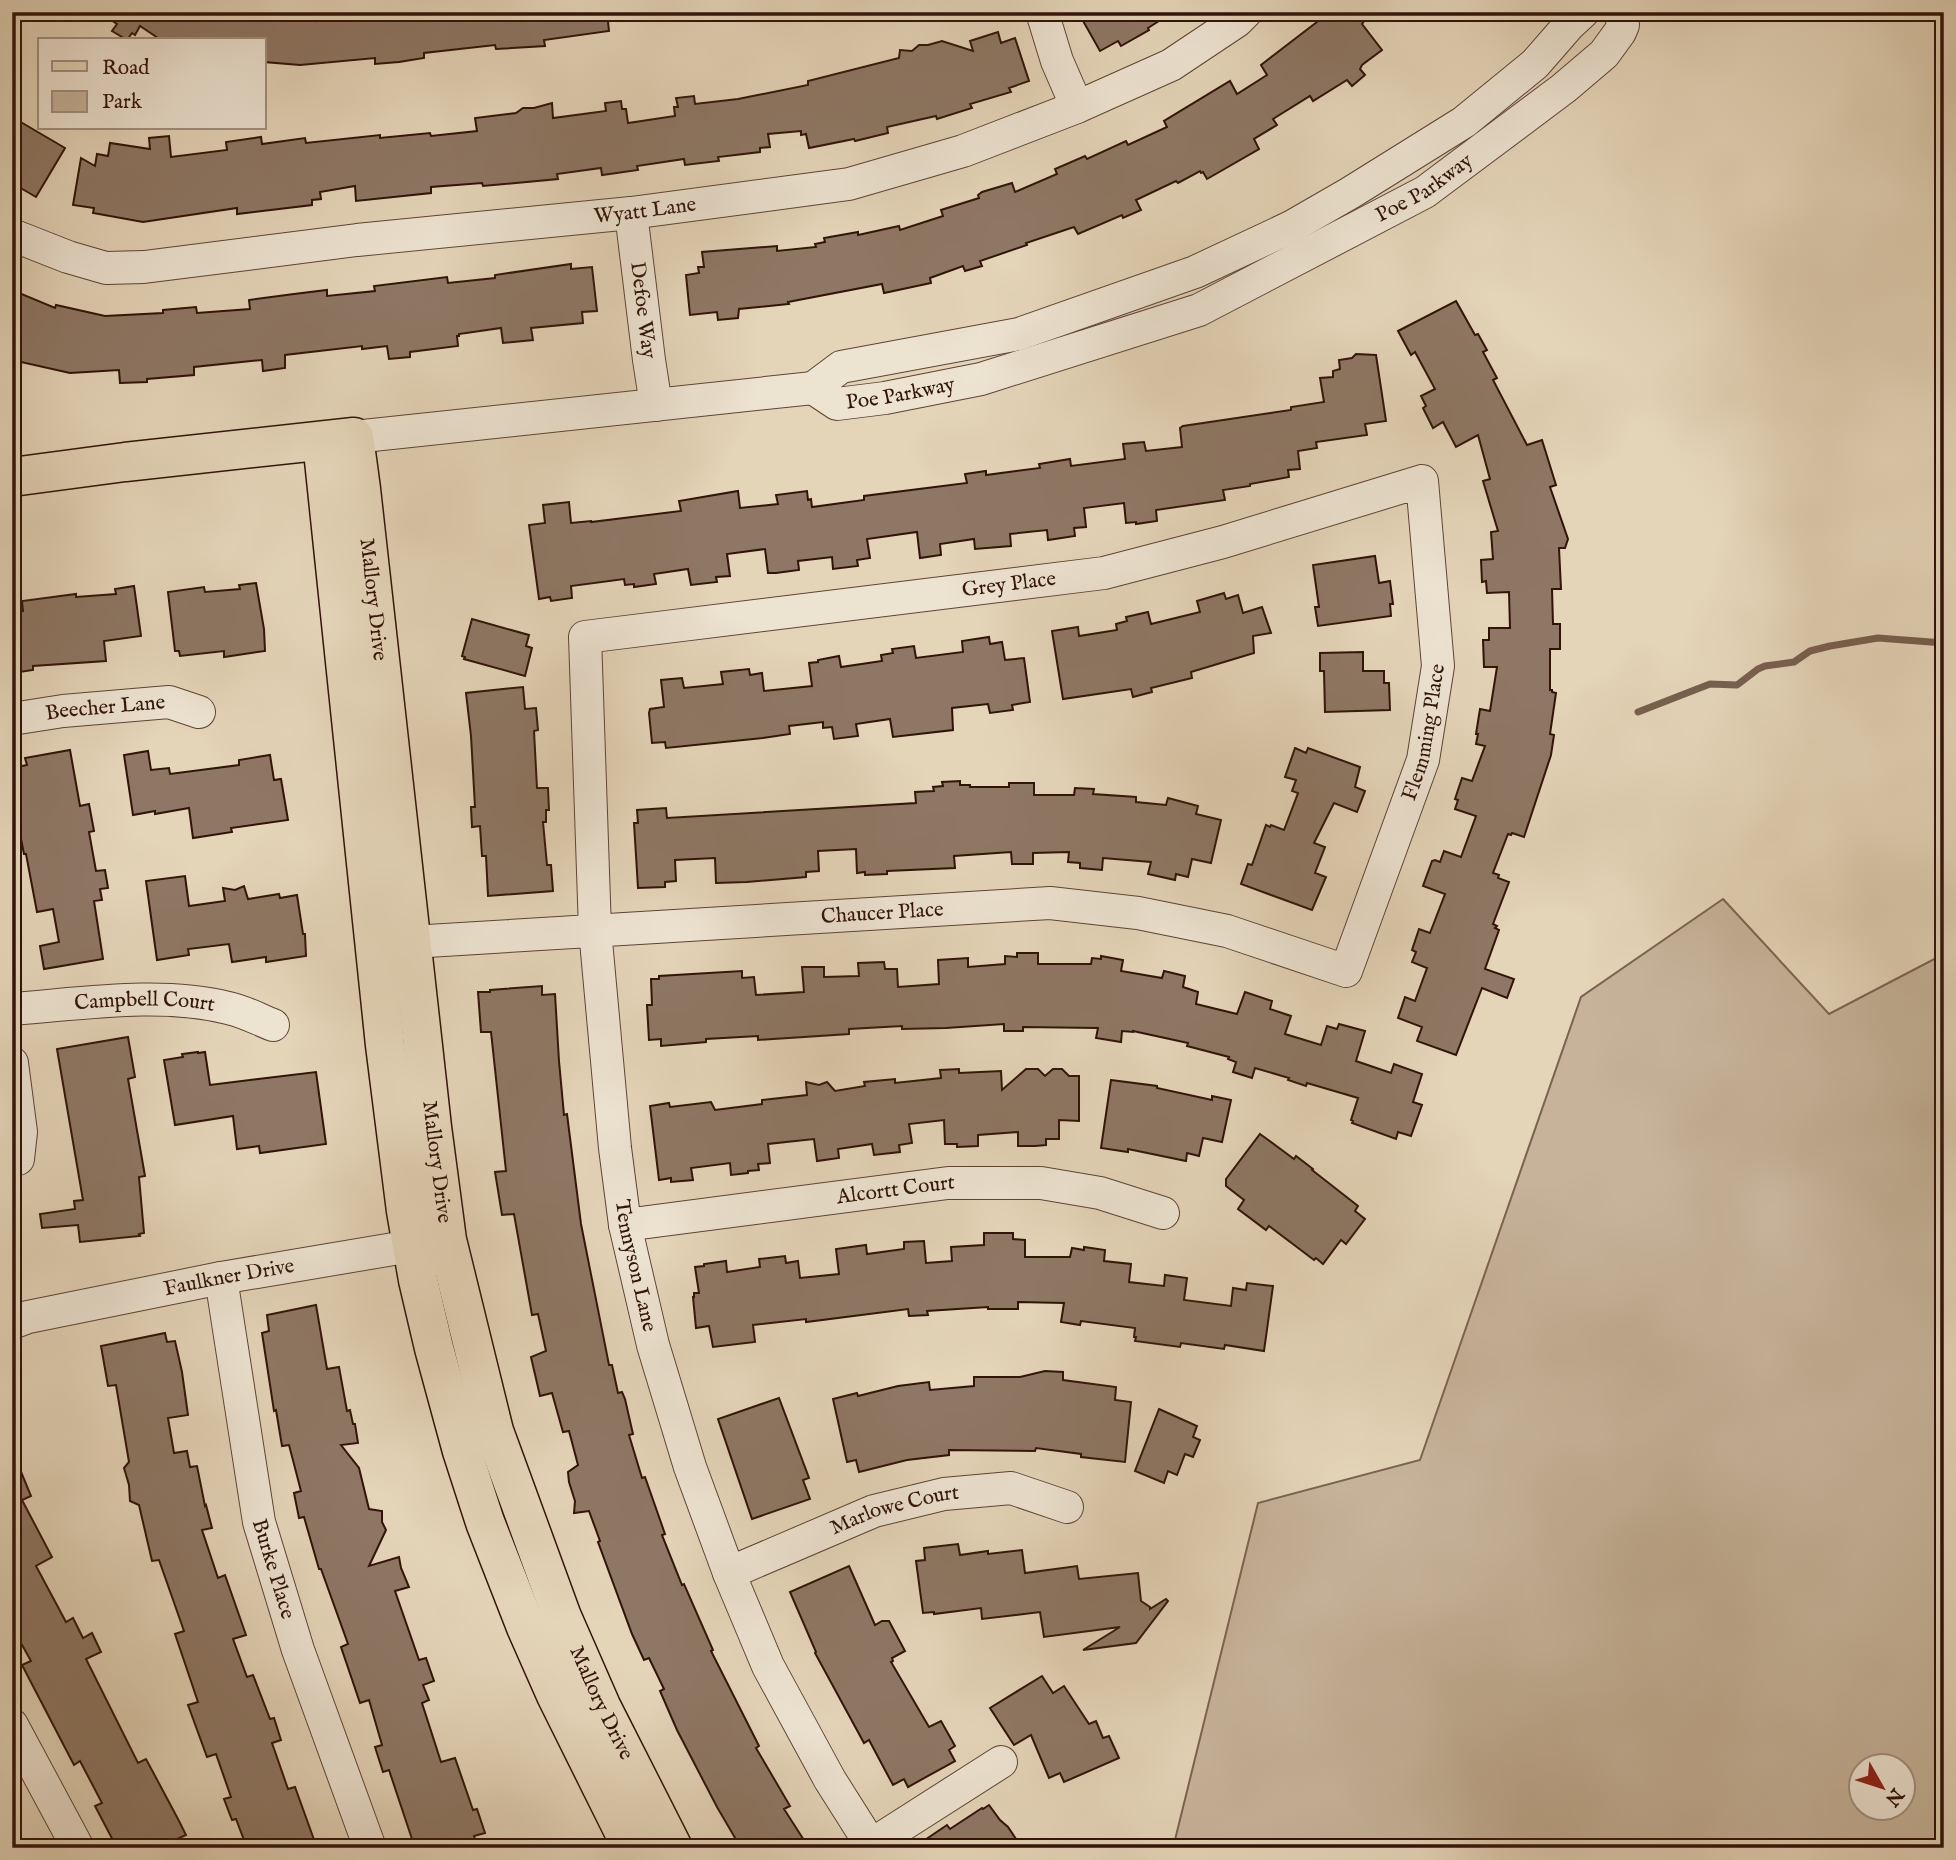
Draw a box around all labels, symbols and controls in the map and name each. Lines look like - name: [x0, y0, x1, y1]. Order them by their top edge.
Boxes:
- legend: [38, 38, 266, 130]
- text: Road: [102, 55, 150, 82]
- text: Park: [102, 89, 143, 116]
- street label: Poe Parkway: [1371, 147, 1479, 229]
- street label: Wyatt Lane: [593, 191, 698, 230]
- street label: Defoe Way: [624, 260, 662, 361]
- street label: Poe Parkway: [844, 371, 958, 416]
- street label: Mallory Drive: [353, 537, 394, 663]
- street label: Grey Place: [960, 566, 1058, 604]
- street label: Flemming Place: [1396, 662, 1452, 805]
- street label: Beecher Lane: [43, 689, 167, 727]
- street label: Chaucer Place: [820, 896, 945, 930]
- street label: Campbell Court: [73, 986, 217, 1018]
- street label: Mallory Drive: [416, 1099, 458, 1225]
- street label: Alcortt Court: [834, 1170, 955, 1211]
- street label: Tennyson Lane: [608, 1198, 663, 1335]
- street label: Faulkner Drive: [161, 1252, 297, 1303]
- street label: Marlowe Court: [826, 1479, 960, 1542]
- street label: Burke Place: [245, 1516, 301, 1623]
- street label: Mallory Drive: [563, 1642, 640, 1765]
- north arrow: [1848, 1752, 1918, 1822]
- text: N: [1879, 1782, 1909, 1811]

